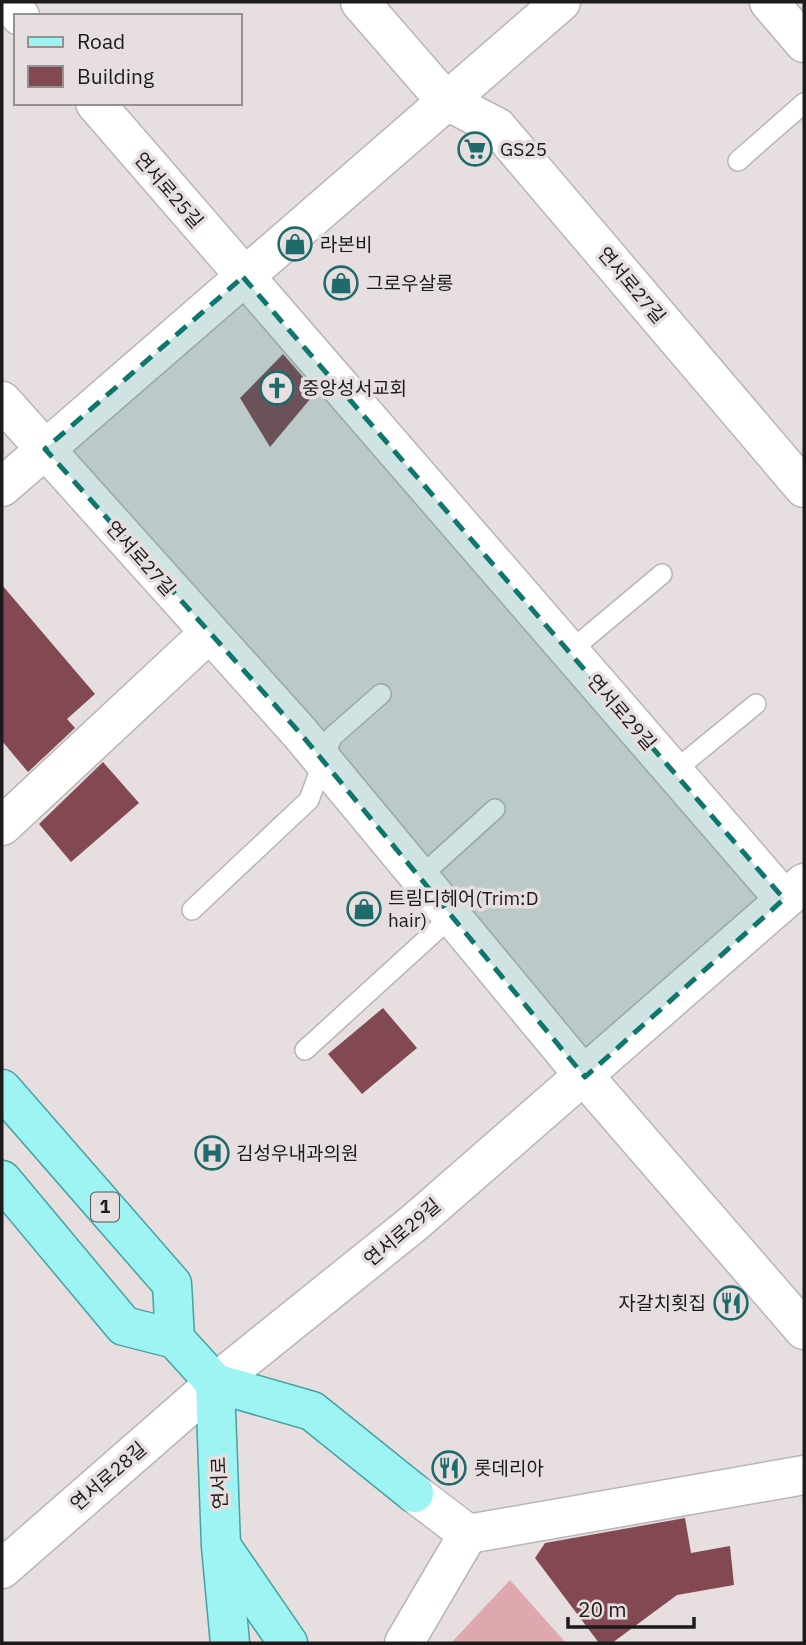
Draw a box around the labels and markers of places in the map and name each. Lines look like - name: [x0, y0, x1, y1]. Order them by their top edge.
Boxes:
- supermarket icon: GS25: [456, 130, 494, 168]
- place label: GS25: [500, 137, 547, 161]
- shop icon: 라본비: [276, 225, 314, 263]
- place label: 라본비: [320, 232, 372, 256]
- shop icon: 그로우살롱: [322, 264, 360, 302]
- place label: 그로우살롱: [366, 271, 453, 295]
- church icon: 중앙성서교회: [258, 369, 296, 407]
- place label: 중앙성서교회: [302, 376, 407, 400]
- place label: 트림디헤어(Trim:D hair): [388, 886, 538, 932]
- shop icon: 트림디헤어(Trim:D hair): [345, 890, 383, 928]
- hospital icon: 김성우내과의원: [193, 1134, 231, 1172]
- place label: 김성우내과의원: [236, 1141, 358, 1165]
- restaurant icon: 자갈치횟집: [712, 1284, 750, 1322]
- place label: 자갈치횟집: [619, 1291, 706, 1315]
- restaurant icon: 롯데리아: [430, 1449, 468, 1487]
- place label: 롯데리아: [474, 1456, 544, 1480]

